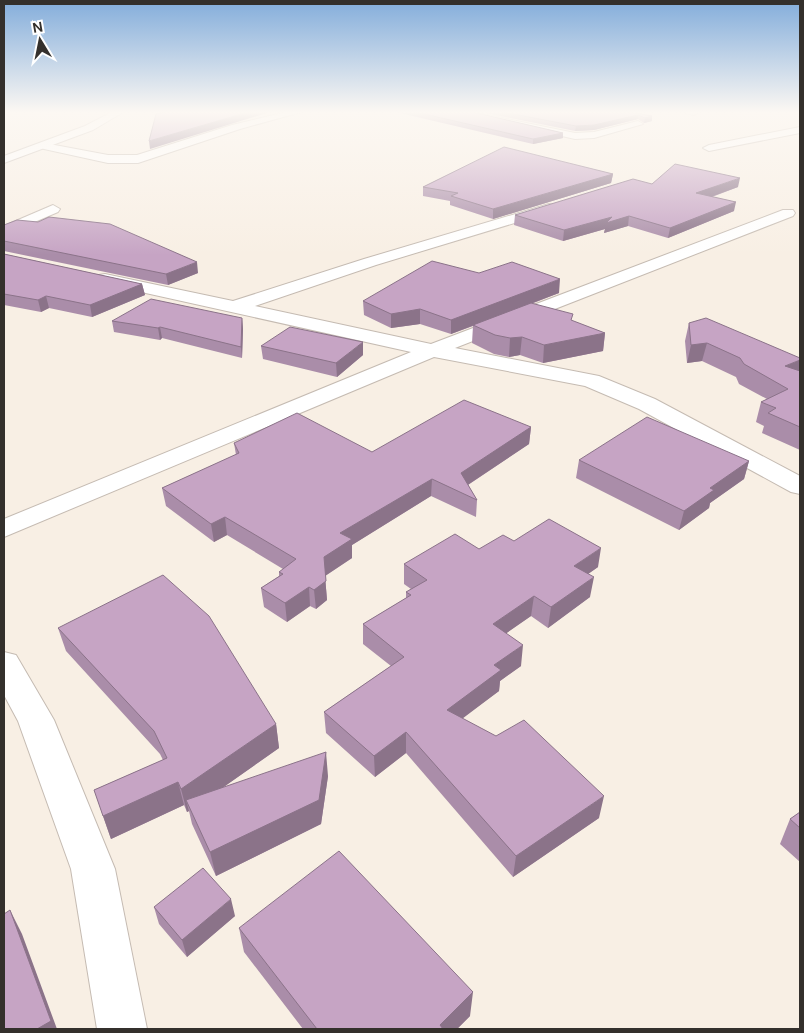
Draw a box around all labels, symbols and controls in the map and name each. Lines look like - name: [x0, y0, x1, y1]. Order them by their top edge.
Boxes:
- north arrow: [15, 15, 65, 65]
- text: N: [31, 17, 44, 37]

